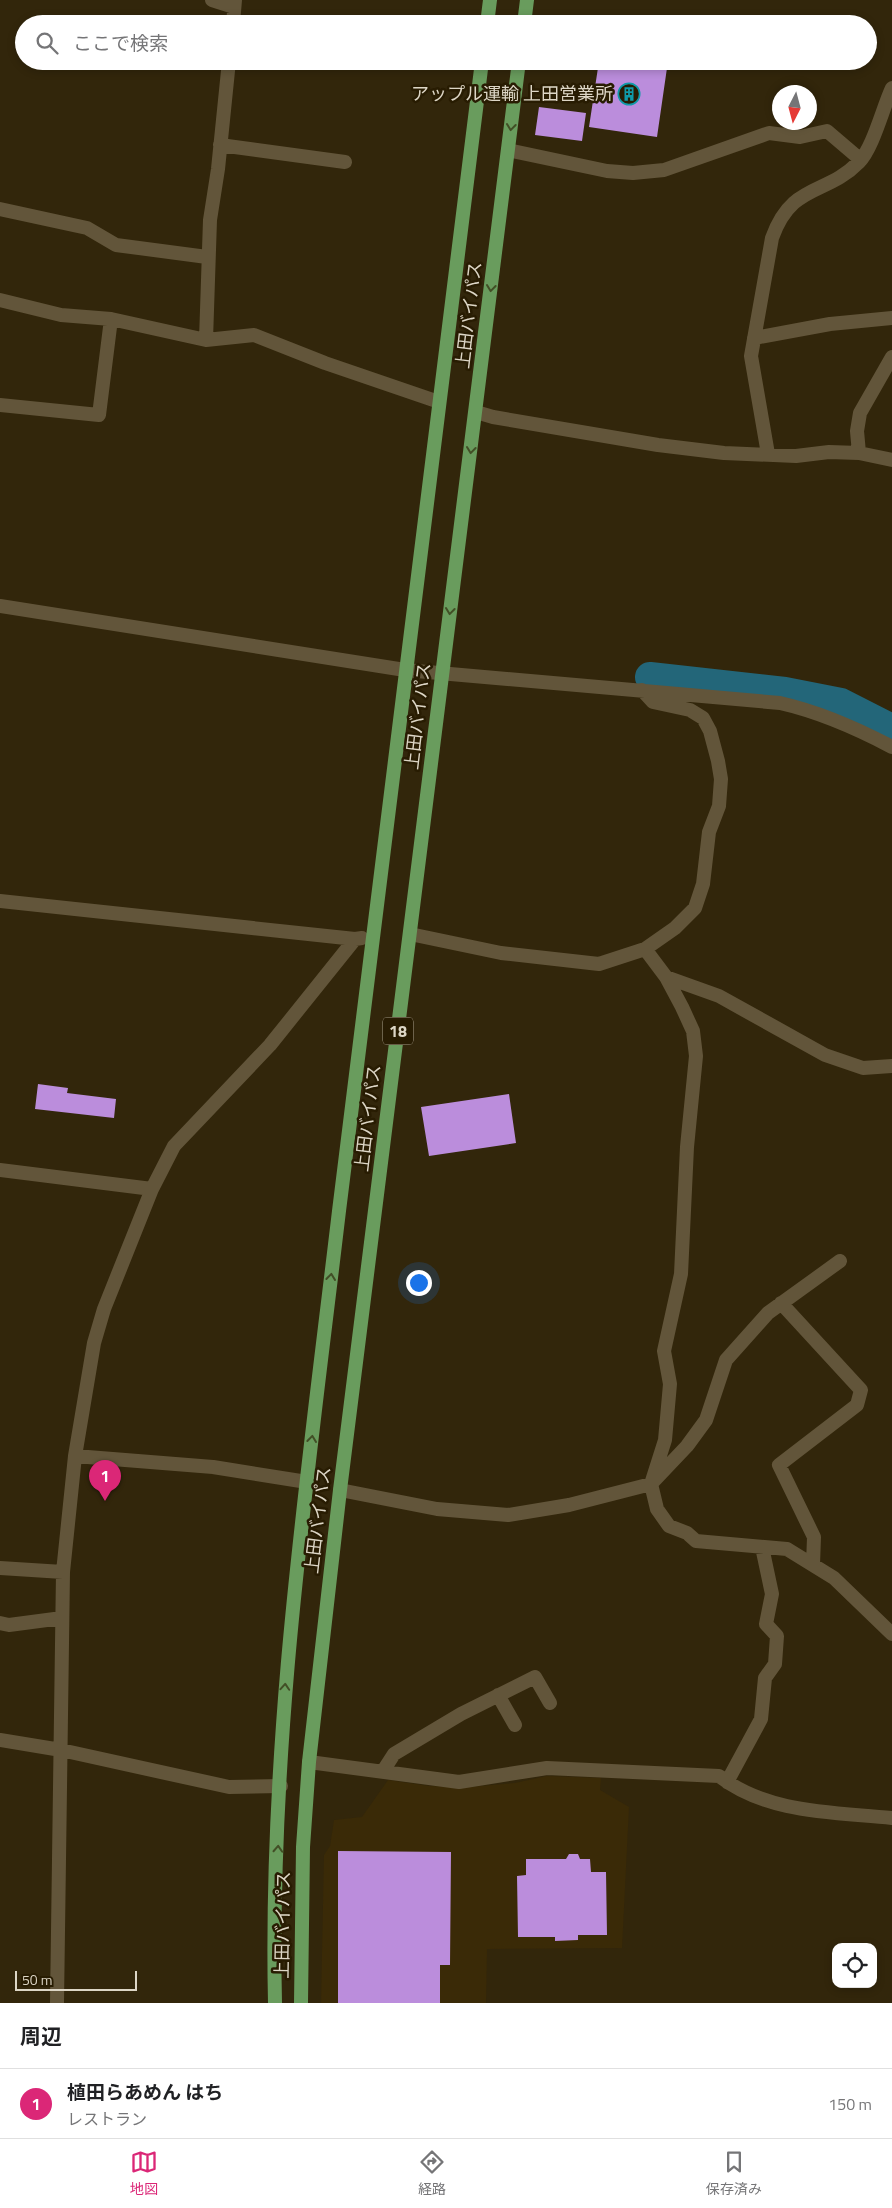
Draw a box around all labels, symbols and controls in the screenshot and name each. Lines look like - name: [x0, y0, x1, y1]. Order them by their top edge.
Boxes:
- search box: [15, 15, 877, 70]
- text: ここで検索: [73, 28, 168, 57]
- icon: search: [33, 29, 61, 57]
- place label: アップル運輸 上田営業所: [411, 80, 613, 107]
- building icon: アップル運輸 上田営業所: [617, 82, 641, 106]
- north arrow: [772, 85, 817, 130]
- one-way arrow: [506, 123, 517, 131]
- street label: 上田バイパス: [449, 260, 488, 370]
- one-way arrow: [486, 285, 497, 293]
- one-way arrow: [466, 446, 477, 454]
- one-way arrow: [445, 607, 456, 615]
- street label: 上田バイパス: [398, 661, 437, 771]
- road number: 18: [383, 1018, 413, 1044]
- street label: 上田バイパス: [348, 1063, 387, 1173]
- your location: [406, 1270, 432, 1296]
- one-way arrow: [325, 1273, 336, 1281]
- one-way arrow: [306, 1434, 317, 1442]
- pin: 1: [89, 1460, 121, 1501]
- street label: 上田バイパス: [298, 1465, 337, 1575]
- one-way arrow: [280, 1683, 291, 1691]
- one-way arrow: [272, 1845, 283, 1853]
- street label: 上田バイパス: [268, 1871, 297, 1979]
- map controls: [832, 1943, 877, 1988]
- button: locate: [832, 1943, 877, 1988]
- scale bar: [15, 1968, 138, 1991]
- text: 50 m: [22, 1969, 52, 1990]
- text: 周辺: [20, 2020, 62, 2052]
- text: 植田らあめん はち: [67, 2077, 223, 2106]
- text: 1: [32, 2092, 40, 2116]
- text: 150 m: [828, 2092, 872, 2116]
- text: レストラン: [67, 2107, 147, 2131]
- tab: 地図: [130, 2148, 158, 2199]
- tab: 経路: [418, 2148, 446, 2199]
- tab: 保存済み: [706, 2148, 762, 2199]

